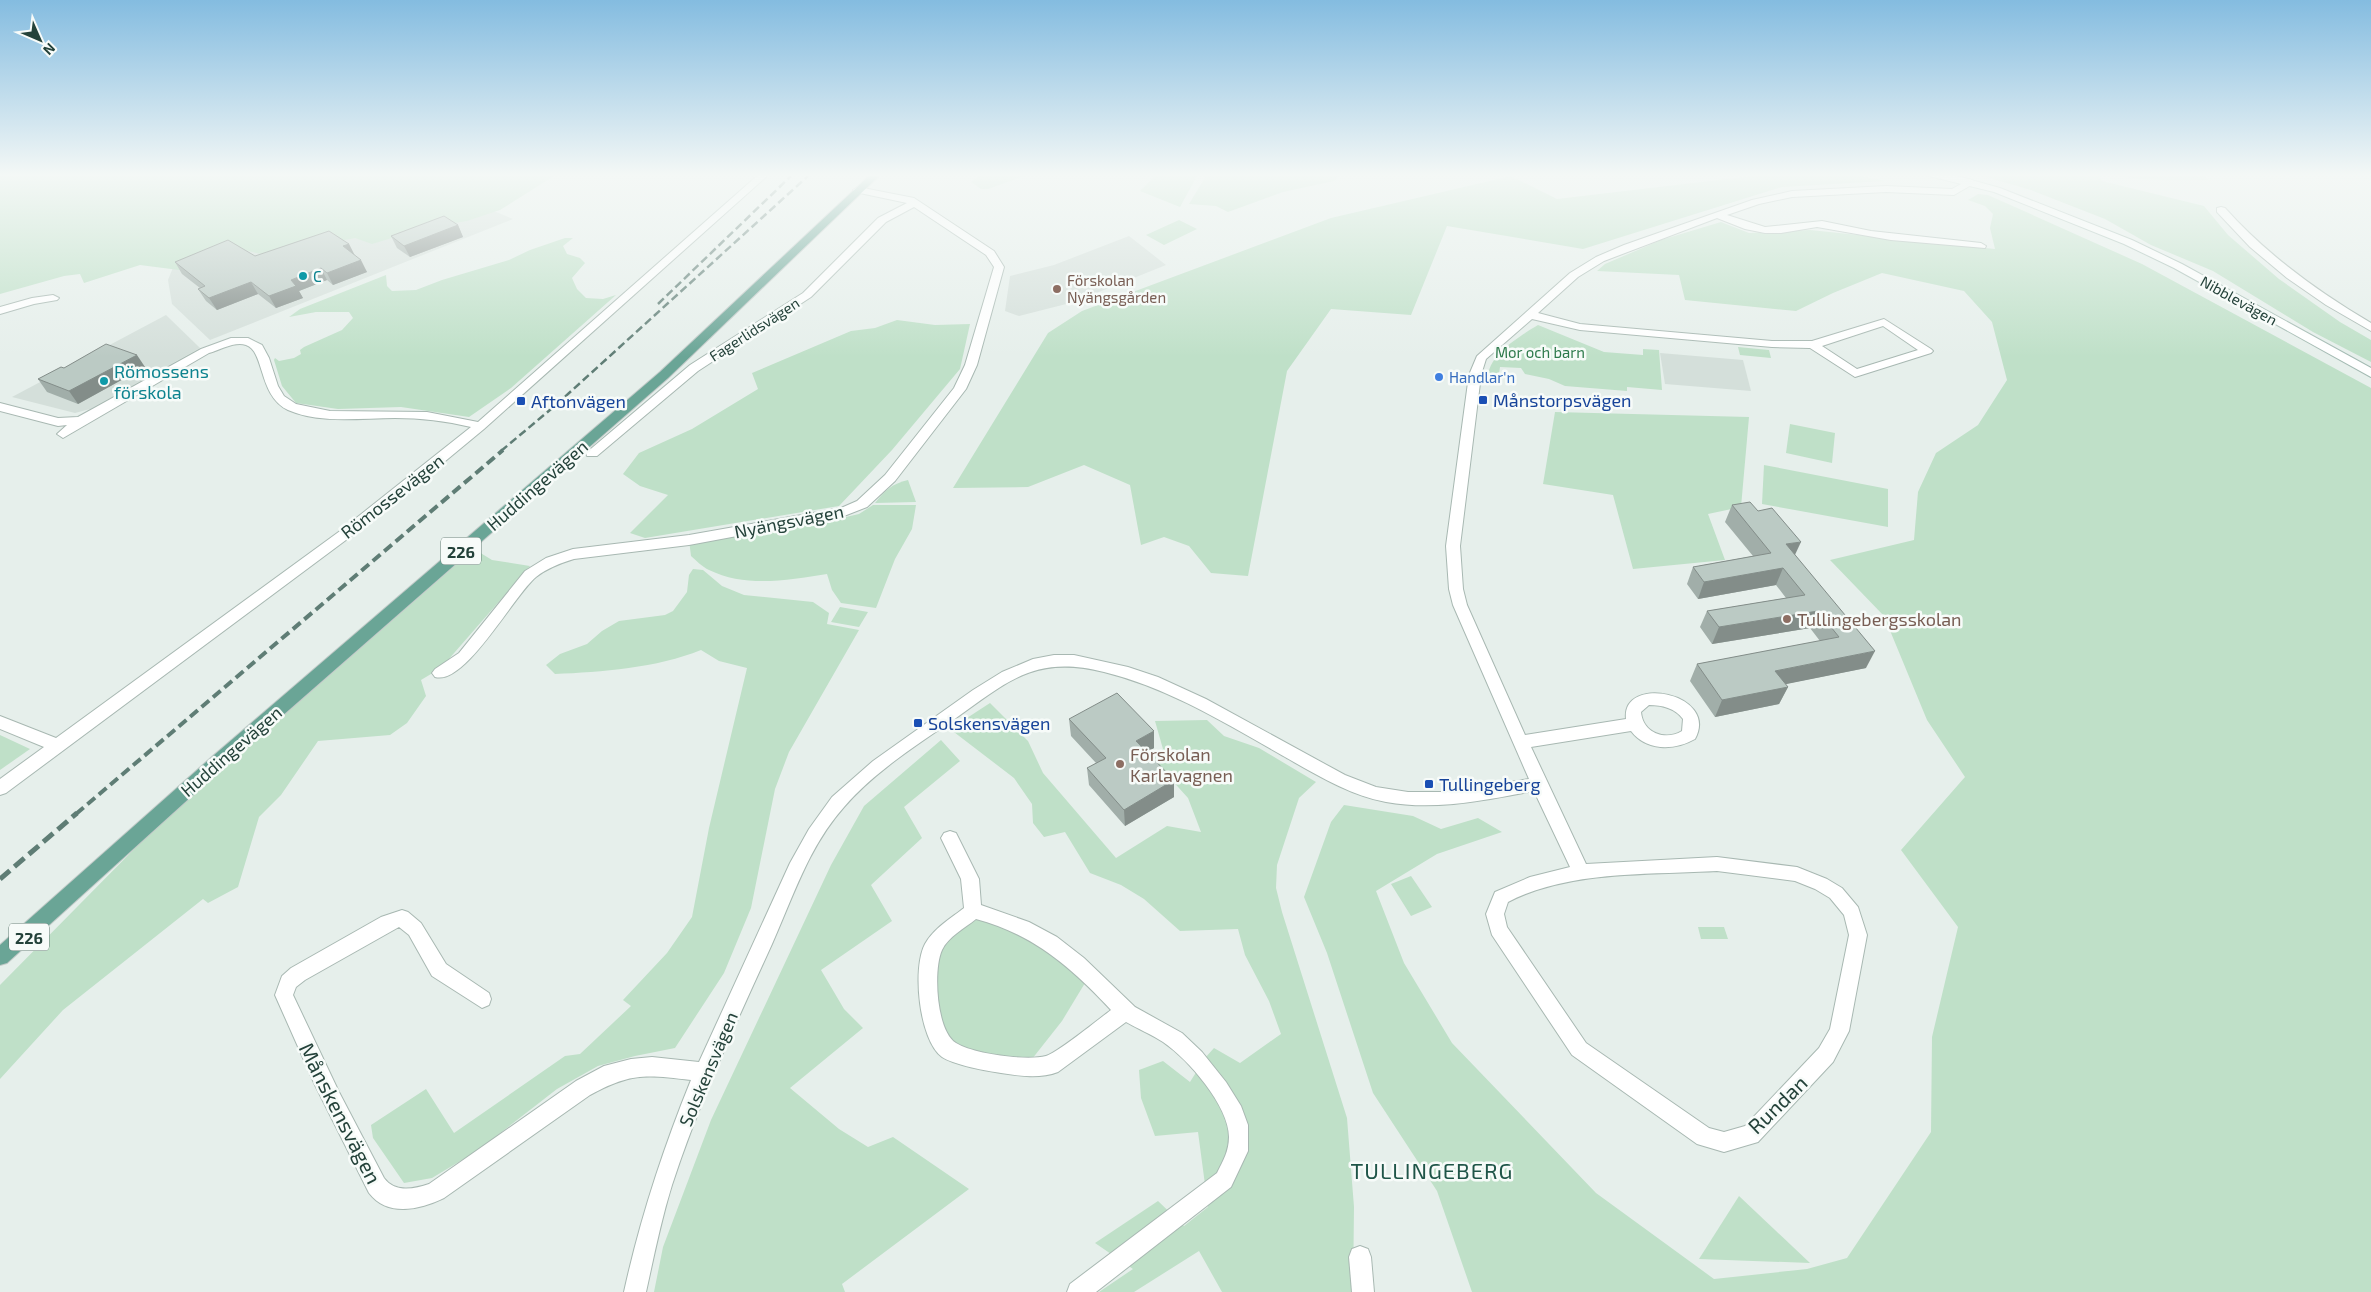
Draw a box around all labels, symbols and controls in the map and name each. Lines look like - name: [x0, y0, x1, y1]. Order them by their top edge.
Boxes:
- north arrow: [15, 15, 65, 65]
- text: N: [40, 40, 59, 59]
- place label: C: [313, 267, 322, 285]
- marker: C: [297, 270, 309, 282]
- place label: Förskolan Nyängsgården: [1067, 271, 1166, 306]
- street label: Nibblevägen: [2197, 272, 2281, 328]
- marker: Förskolan Nyängsgården: [1051, 283, 1063, 295]
- street label: Fagerlidsvägen: [706, 293, 802, 365]
- park label: Mor och barn: [1495, 343, 1585, 361]
- place label: Römossens förskola: [114, 360, 209, 403]
- place label: Handlar'n: [1449, 368, 1515, 386]
- marker: Handlar'n: [1433, 371, 1445, 383]
- marker: Römossens förskola: [98, 375, 110, 387]
- place label: Månstorpsvägen: [1493, 389, 1632, 411]
- place label: Aftonvägen: [531, 390, 626, 412]
- marker: Månstorpsvägen: [1477, 394, 1489, 406]
- marker: Aftonvägen: [515, 395, 527, 407]
- street label: Huddingevägen: [482, 435, 592, 535]
- street label: Römossevägen: [336, 449, 448, 543]
- street label: Nyängsvägen: [732, 500, 846, 542]
- road number: 226: [441, 538, 481, 564]
- place label: Tullingebergsskolan: [1797, 608, 1962, 630]
- marker: Tullingebergsskolan: [1781, 613, 1793, 625]
- street label: Huddingevägen: [176, 701, 286, 801]
- place label: Solskensvägen: [928, 712, 1050, 734]
- marker: Solskensvägen: [912, 717, 924, 729]
- place label: Förskolan Karlavagnen: [1130, 743, 1233, 786]
- marker: Förskolan Karlavagnen: [1114, 758, 1126, 770]
- place label: Tullingeberg: [1439, 773, 1540, 795]
- marker: Tullingeberg: [1423, 778, 1435, 790]
- road number: 226: [9, 924, 49, 950]
- street label: Solskensvägen: [674, 1008, 742, 1130]
- street label: Månskensvägen: [295, 1038, 387, 1188]
- street label: Rundan: [1742, 1070, 1812, 1138]
- district label: TULLINGEBERG: [1351, 1157, 1513, 1183]

